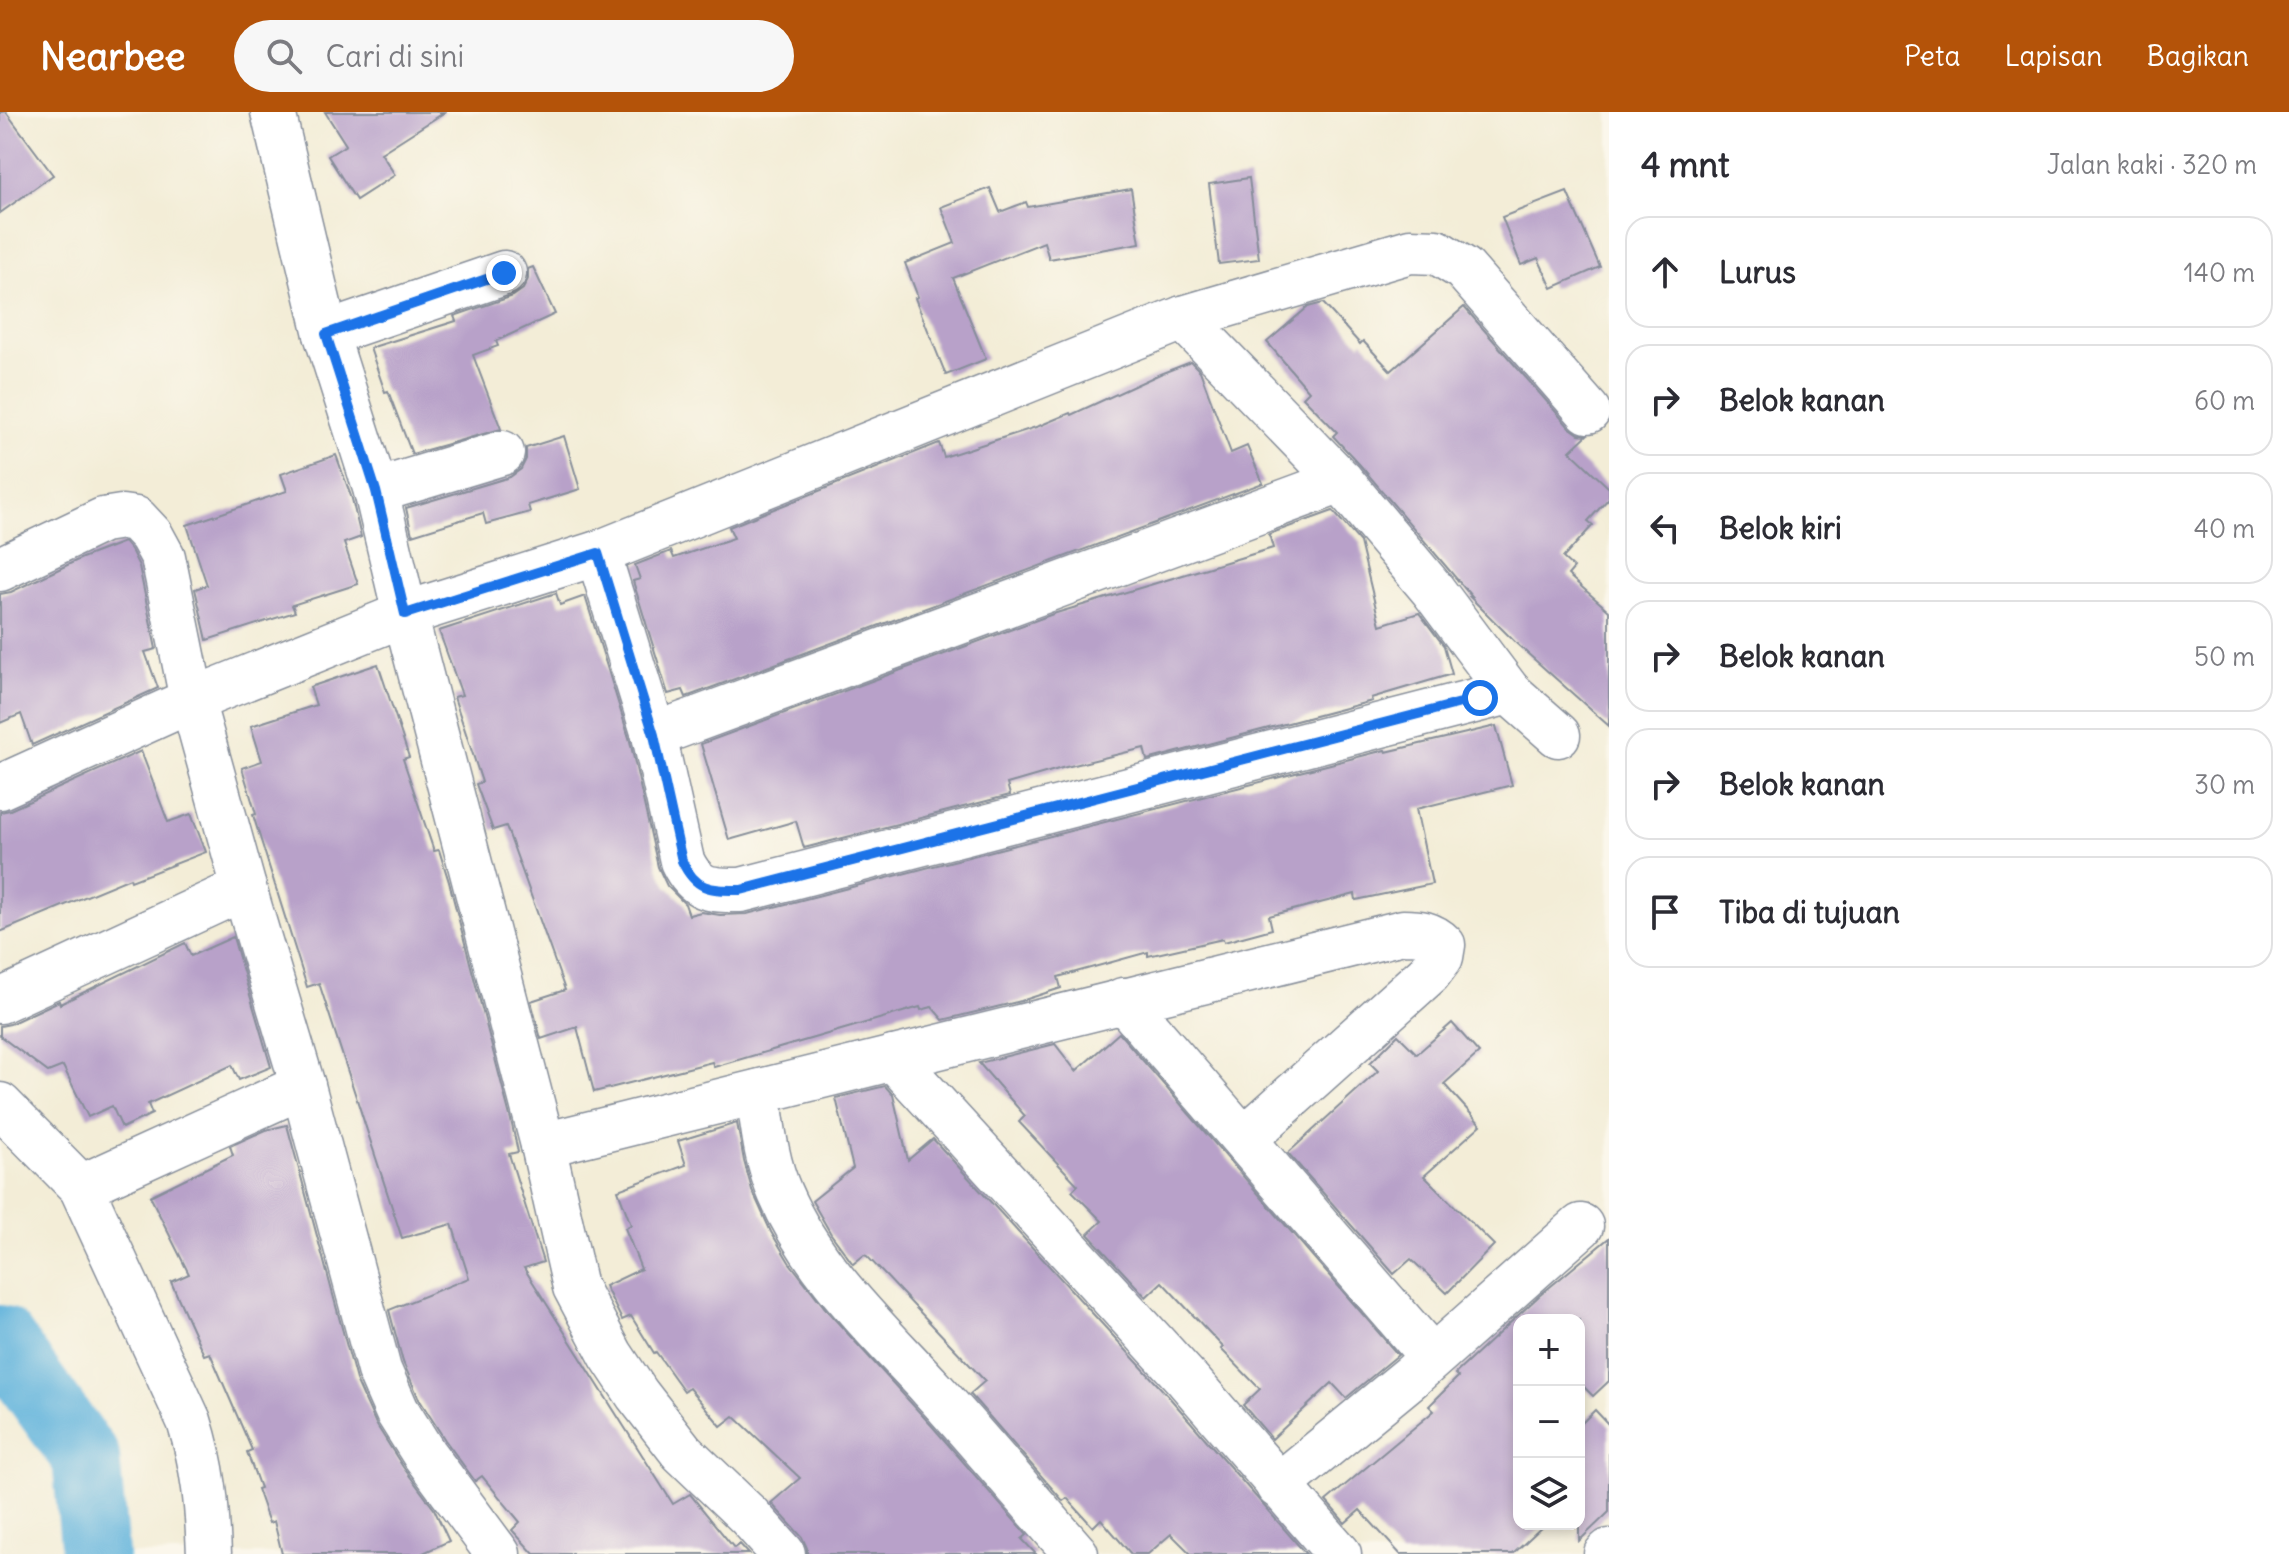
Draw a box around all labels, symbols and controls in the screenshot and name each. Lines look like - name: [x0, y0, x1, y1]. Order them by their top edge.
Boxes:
- search box: [234, 20, 794, 92]
- text: Nearbee: [40, 33, 186, 80]
- icon: search: [262, 34, 306, 78]
- text: Cari di sini: [326, 37, 464, 75]
- text: Peta: [1904, 38, 1960, 74]
- text: Lapisan: [2004, 38, 2103, 74]
- text: Bagikan: [2147, 38, 2249, 74]
- text: 4 mnt: [1641, 143, 1729, 186]
- text: Jalan kaki · 320 m: [2047, 148, 2257, 181]
- icon: ahead: [1643, 250, 1687, 294]
- text: Lurus: [1719, 253, 1796, 291]
- route end: [486, 255, 522, 291]
- text: 140 m: [2184, 256, 2255, 289]
- icon: right: [1643, 378, 1687, 422]
- text: Belok kanan: [1719, 381, 1885, 419]
- text: 60 m: [2194, 384, 2255, 417]
- icon: left: [1643, 506, 1687, 550]
- text: Belok kiri: [1719, 509, 1842, 547]
- text: 40 m: [2194, 512, 2255, 545]
- icon: right: [1643, 634, 1687, 678]
- text: Belok kanan: [1719, 637, 1885, 675]
- text: 50 m: [2194, 640, 2255, 673]
- route start: [1462, 680, 1498, 716]
- icon: right: [1643, 762, 1687, 806]
- text: Belok kanan: [1719, 765, 1885, 803]
- text: 30 m: [2194, 768, 2255, 801]
- icon: arrive: [1643, 890, 1687, 934]
- text: Tiba di tujuan: [1719, 893, 1900, 931]
- map controls: [1513, 1314, 1585, 1530]
- button: +: [1513, 1314, 1585, 1386]
- button: −: [1513, 1386, 1585, 1458]
- button: layers: [1513, 1458, 1585, 1530]

